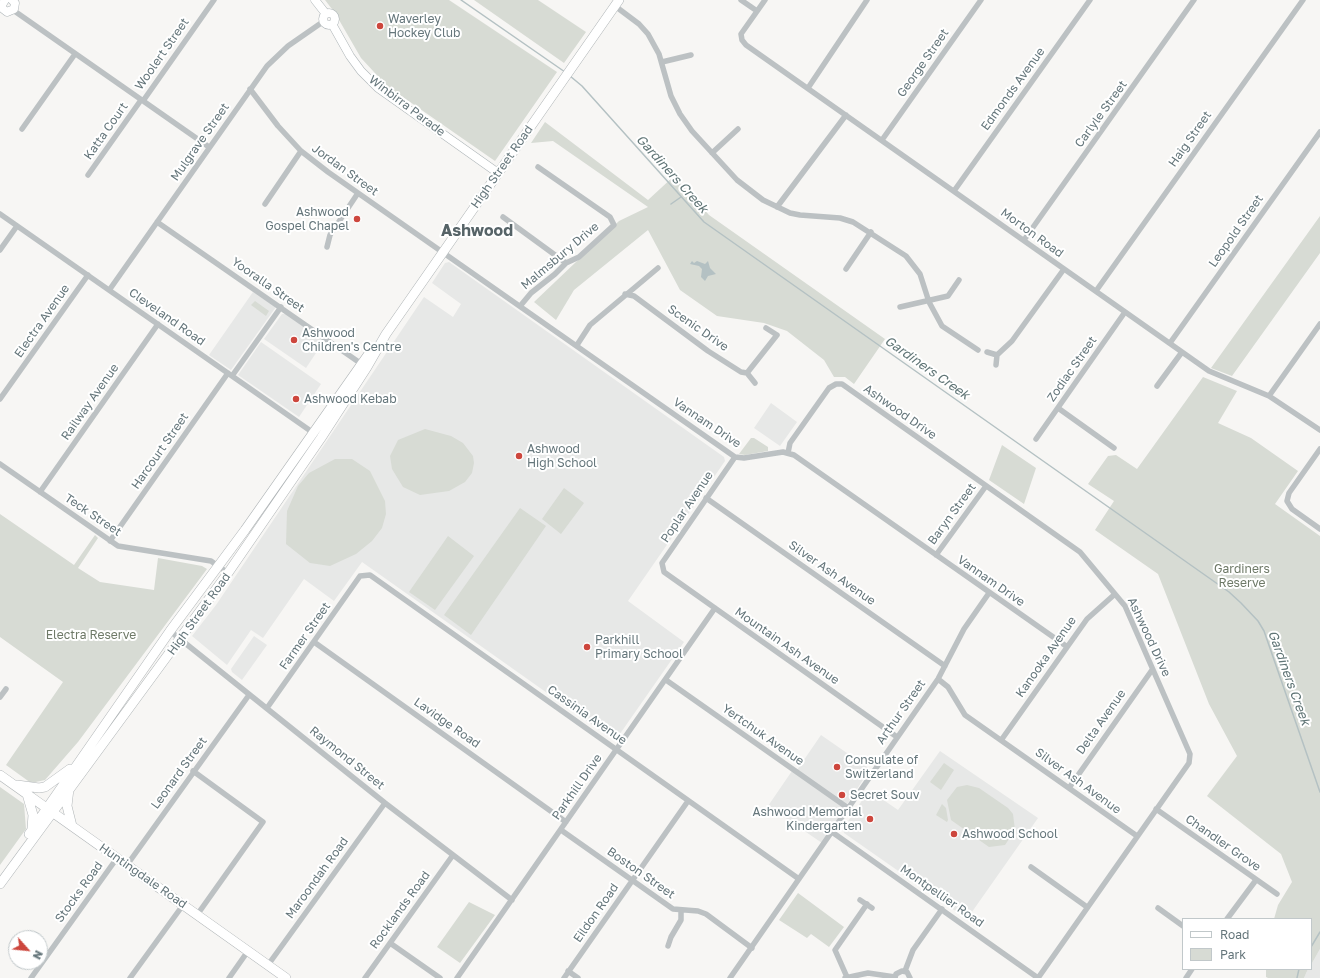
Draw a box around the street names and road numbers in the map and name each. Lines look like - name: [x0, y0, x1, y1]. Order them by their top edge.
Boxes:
- street label: Woolert Street: [132, 15, 192, 93]
- street label: George Street: [894, 26, 952, 100]
- street label: Edmonds Avenue: [978, 45, 1048, 133]
- street label: Winbirra Parade: [366, 73, 448, 139]
- street label: Carlyle Street: [1072, 78, 1130, 150]
- street label: Katta Court: [81, 100, 131, 162]
- street label: Mulgrave Street: [168, 100, 232, 184]
- street label: Haig Street: [1165, 108, 1215, 170]
- street label: High Street Road: [468, 123, 536, 211]
- street label: Jordan Street: [309, 141, 381, 199]
- street label: Leopold Street: [1206, 192, 1266, 270]
- street label: Morton Road: [998, 205, 1066, 261]
- street label: Malmsbury Drive: [518, 219, 602, 293]
- street label: Yooralla Street: [229, 255, 307, 315]
- street label: Electra Avenue: [11, 282, 73, 360]
- street label: Cleveland Road: [126, 285, 208, 349]
- street label: Scenic Drive: [665, 302, 731, 354]
- street label: Zodiac Street: [1044, 333, 1100, 405]
- street label: Railway Avenue: [58, 361, 122, 443]
- street label: Ashwood Drive: [861, 382, 939, 442]
- street label: Vannam Drive: [670, 395, 744, 451]
- street label: Harcourt Street: [128, 410, 192, 492]
- street label: Poplar Avenue: [658, 469, 716, 545]
- street label: Baryn Street: [925, 480, 979, 548]
- street label: Teck Street: [62, 491, 124, 539]
- street label: Silver Ash Avenue: [786, 538, 878, 608]
- street label: Vannam Drive: [955, 552, 1027, 610]
- street label: High Street Road: [164, 570, 234, 658]
- street label: Ashwood Drive: [1124, 595, 1174, 679]
- street label: Farmer Street: [276, 599, 334, 673]
- street label: Mountain Ash Avenue: [732, 604, 842, 688]
- street label: Kanooka Avenue: [1013, 614, 1079, 700]
- street label: Arthur Street: [873, 677, 929, 747]
- street label: Cassinia Avenue: [545, 682, 629, 748]
- street label: Delta Avenue: [1073, 687, 1129, 757]
- street label: Lavidge Road: [411, 695, 483, 751]
- street label: Yertchuk Avenue: [719, 701, 807, 769]
- street label: Raymond Street: [307, 723, 387, 793]
- street label: Leonard Street: [148, 734, 210, 812]
- street label: Silver Ash Avenue: [1032, 745, 1124, 817]
- street label: Parkhill Drive: [549, 751, 605, 823]
- street label: Chandler Grove: [1182, 812, 1264, 874]
- street label: Maroondah Road: [283, 834, 351, 922]
- street label: Huntingdale Road: [96, 840, 190, 912]
- street label: Boston Street: [604, 844, 678, 902]
- street label: Stocks Road: [52, 859, 106, 925]
- street label: Montpellier Road: [897, 862, 987, 930]
- street label: Rocklands Road: [367, 868, 433, 952]
- street label: Eildon Road: [570, 881, 622, 945]

